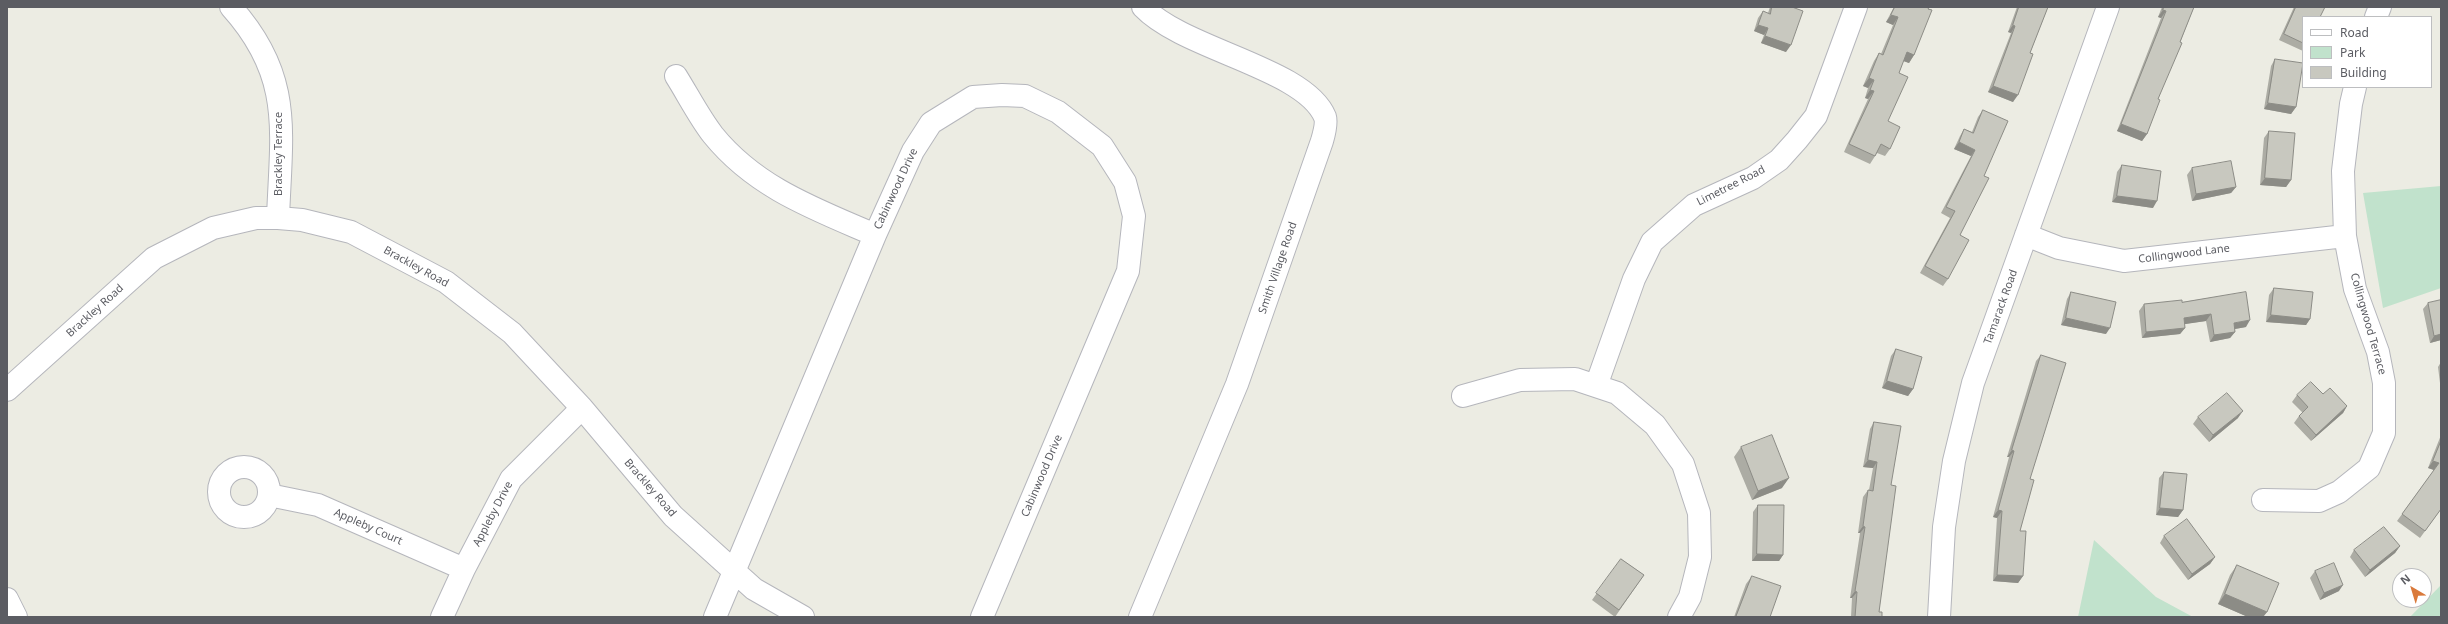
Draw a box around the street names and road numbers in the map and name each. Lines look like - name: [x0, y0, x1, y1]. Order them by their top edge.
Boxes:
- street label: Brackley Terrace: [272, 112, 286, 196]
- street label: Cabinwood Drive: [871, 146, 921, 232]
- street label: Limetree Road: [1695, 163, 1767, 209]
- street label: Smith Village Road: [1256, 220, 1300, 316]
- street label: Collingwood Lane: [2137, 242, 2231, 266]
- street label: Brackley Road: [381, 244, 451, 290]
- street label: Tamarack Road: [1981, 268, 2021, 346]
- street label: Collingwood Terrace: [2347, 272, 2389, 376]
- street label: Brackley Road: [64, 282, 126, 340]
- street label: Cabinwood Drive: [1019, 433, 1065, 519]
- street label: Brackley Road: [621, 456, 679, 520]
- street label: Appleby Drive: [470, 479, 516, 549]
- street label: Appleby Court: [332, 506, 404, 548]

